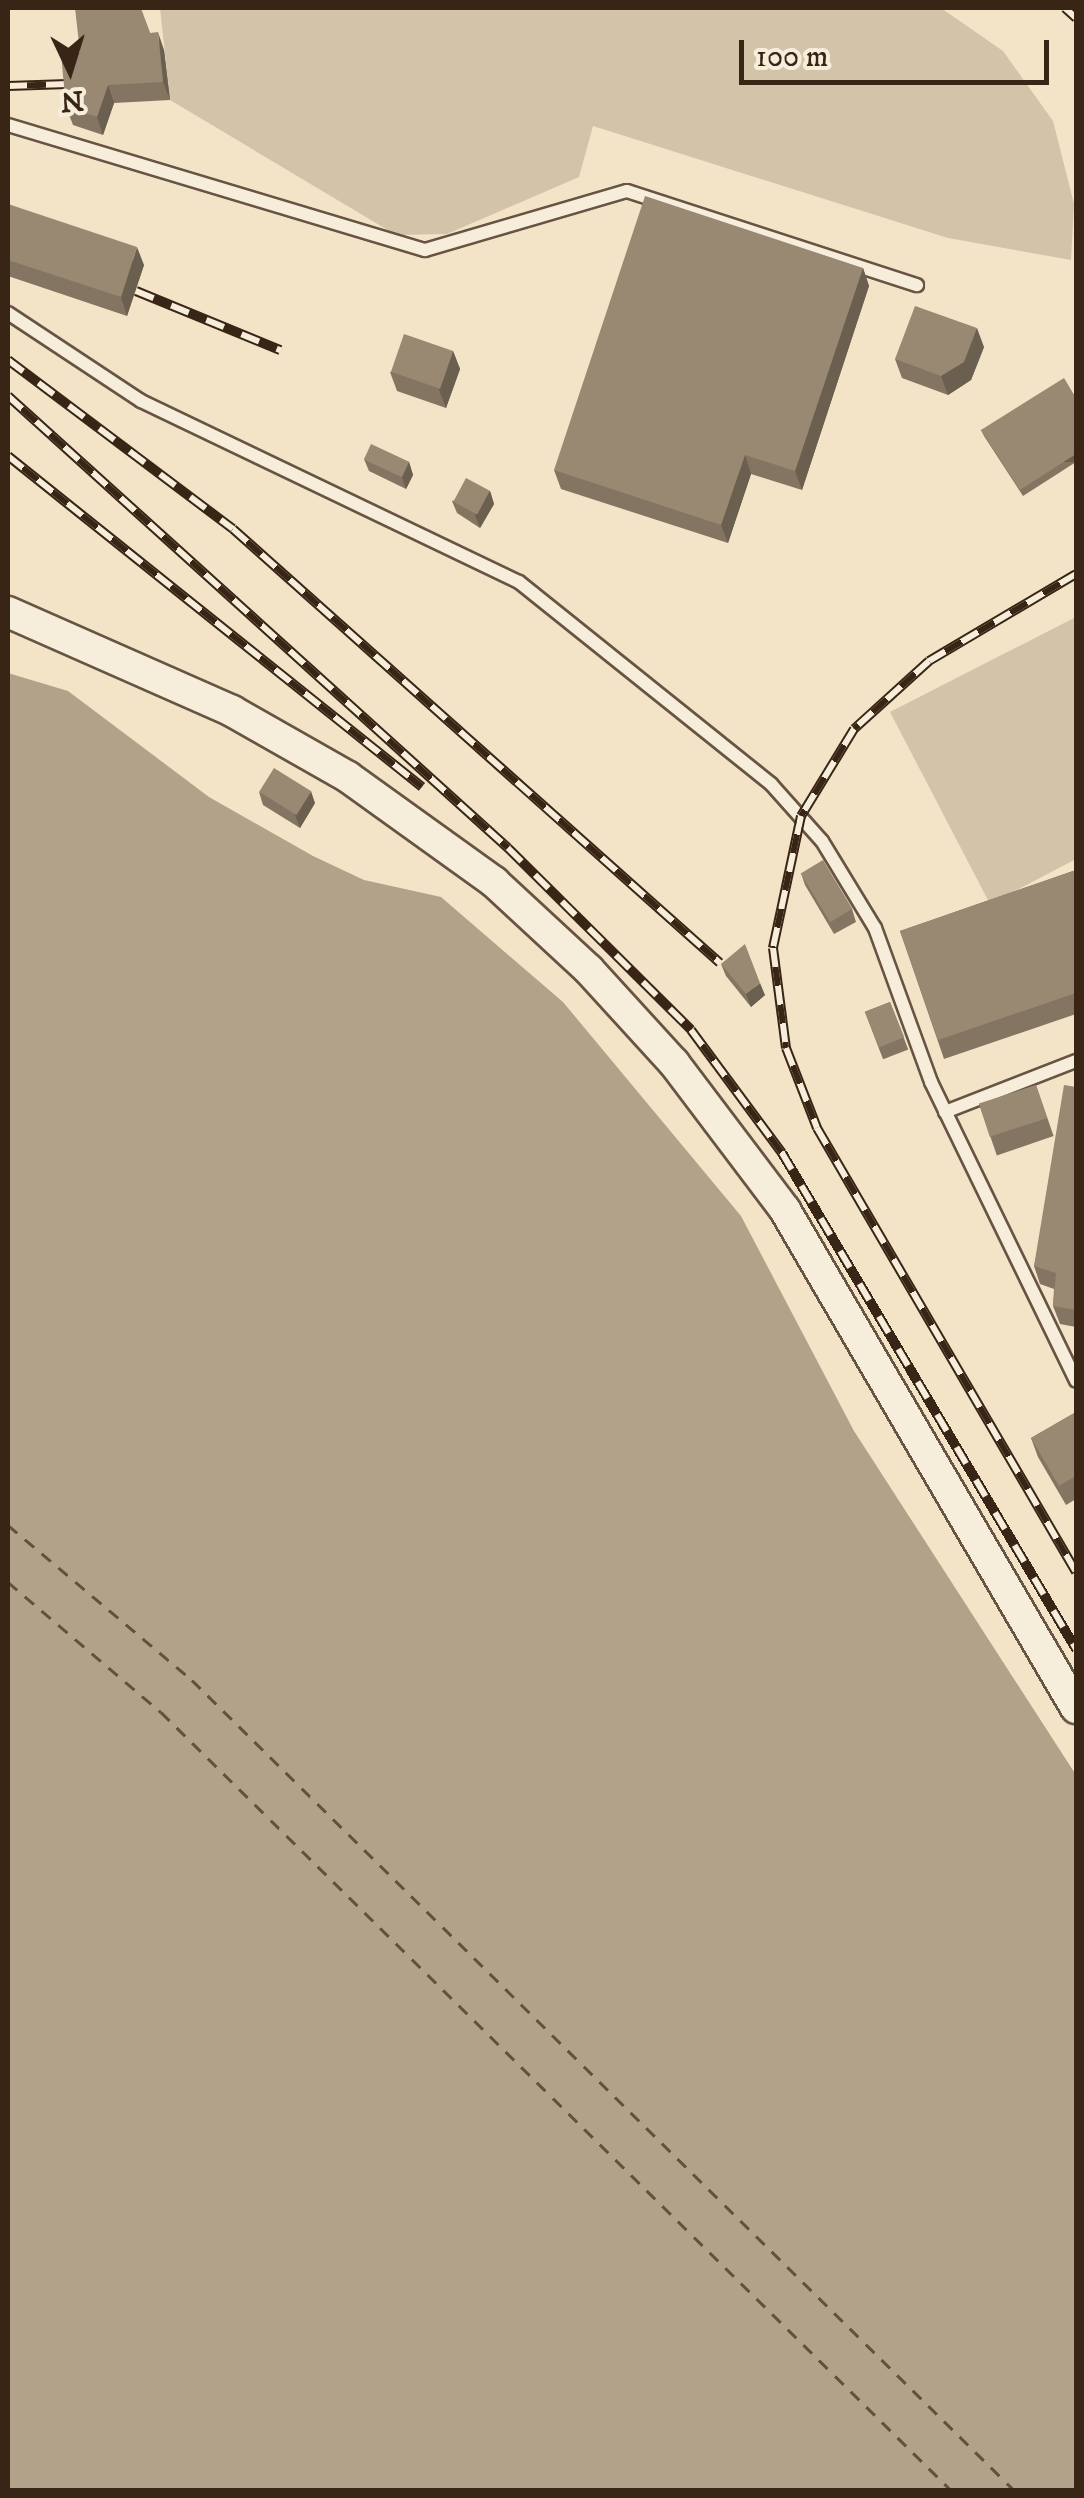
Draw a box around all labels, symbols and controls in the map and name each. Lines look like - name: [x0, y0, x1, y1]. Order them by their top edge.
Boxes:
- north arrow: [20, 20, 120, 120]
- scale bar: [744, 20, 1054, 82]
- text: 100 m: [756, 39, 828, 76]
- text: N: [59, 82, 85, 119]

